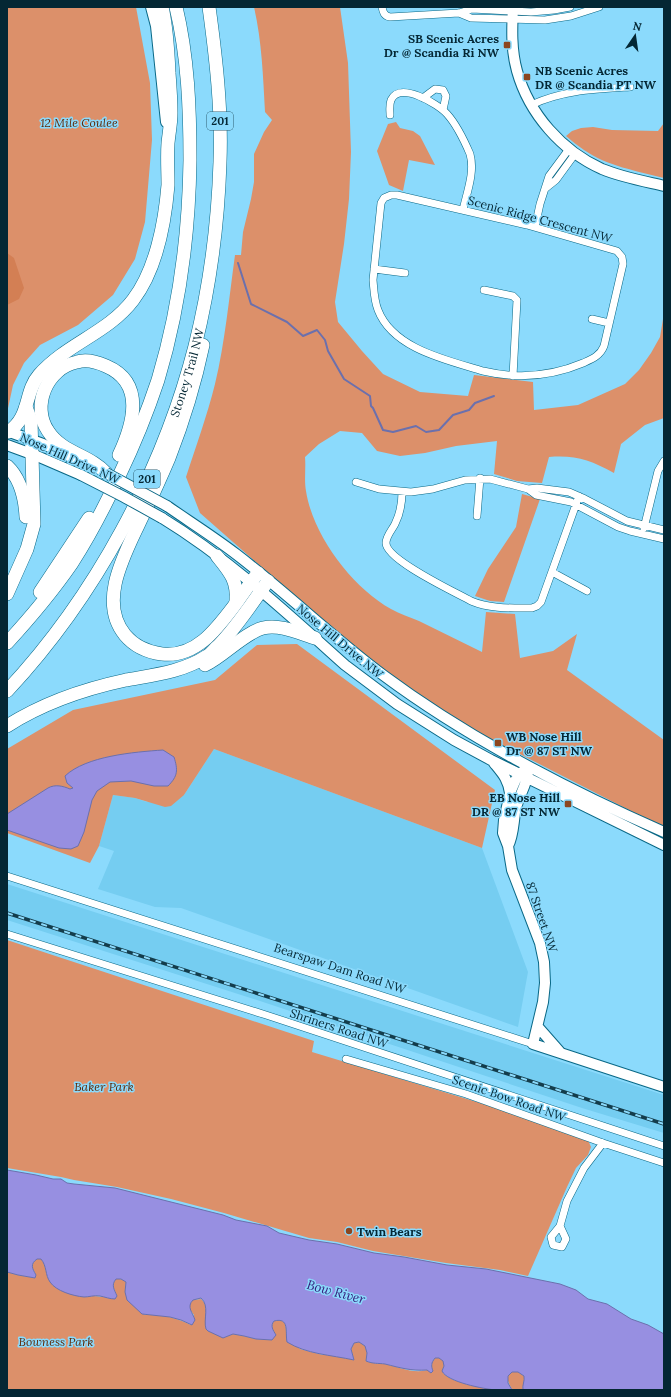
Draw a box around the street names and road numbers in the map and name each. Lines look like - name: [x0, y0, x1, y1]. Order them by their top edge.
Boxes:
- road number: 201: [207, 112, 233, 130]
- street label: Scenic Ridge Crescent NW: [466, 193, 615, 246]
- street label: Stoney Trail NW: [166, 326, 207, 419]
- street label: Nose Hill Drive NW: [18, 429, 123, 487]
- road number: 201: [134, 470, 160, 488]
- street label: Nose Hill Drive NW: [294, 601, 387, 682]
- street label: 87 Street NW: [523, 880, 561, 955]
- street label: Bearspaw Dam Road NW: [272, 940, 409, 997]
- street label: Shriners Road NW: [288, 1005, 391, 1051]
- street label: Scenic Bow Road NW: [450, 1072, 569, 1125]

